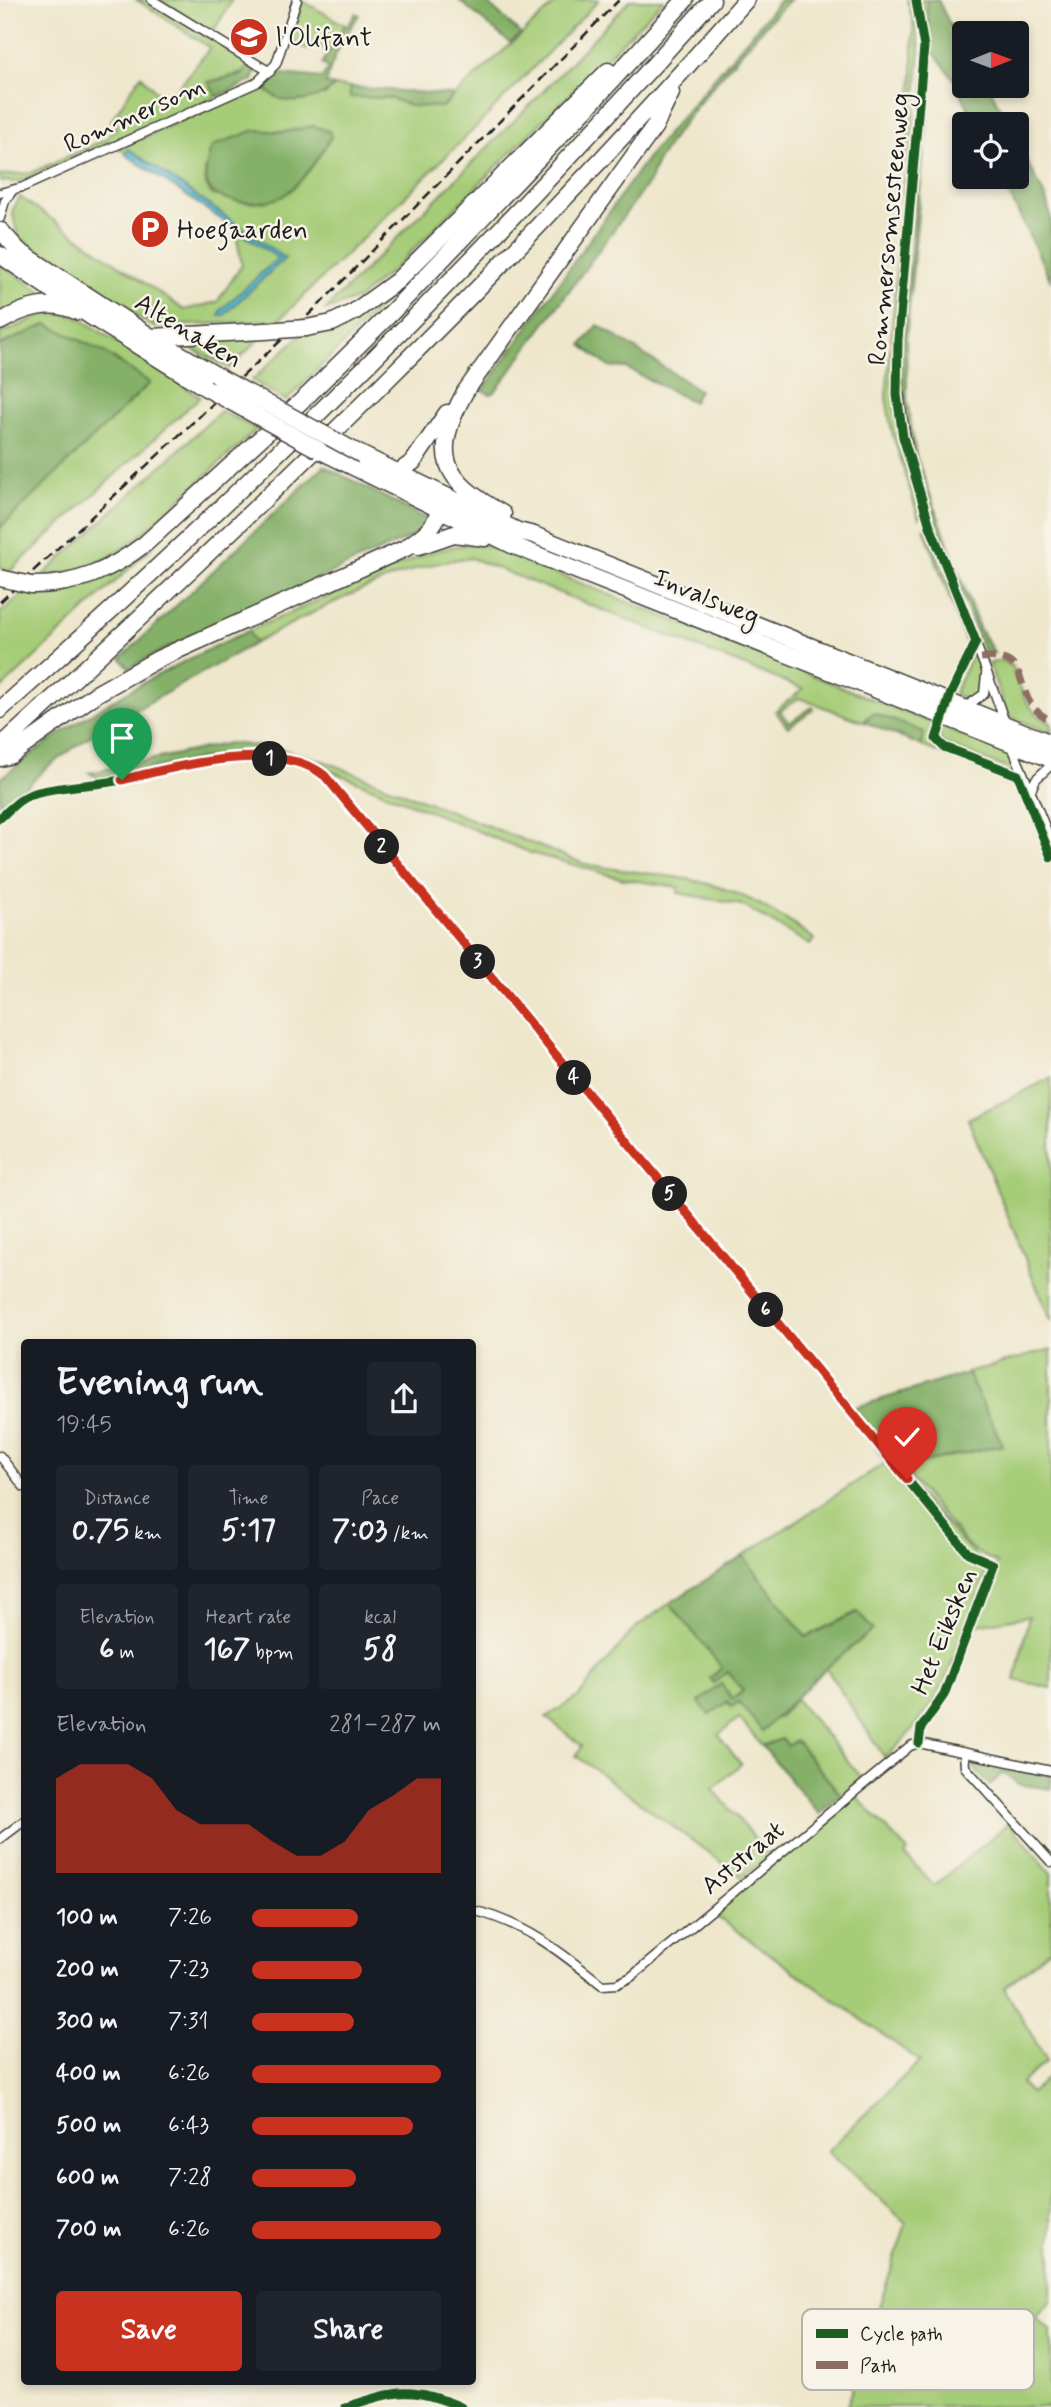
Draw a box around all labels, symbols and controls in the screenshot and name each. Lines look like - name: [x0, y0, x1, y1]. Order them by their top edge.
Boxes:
- school or university icon: l'Olifant: [228, 16, 270, 58]
- north arrow: [952, 21, 1029, 98]
- map controls: [952, 21, 1029, 189]
- place label: l'Olifant: [276, 22, 372, 56]
- street label: Rommersom: [59, 70, 211, 162]
- street label: Rommersomsesteenweg: [861, 91, 921, 367]
- button: locate: [952, 112, 1029, 189]
- parking icon: Hoegaarden: [129, 208, 171, 250]
- place label: Hoegaarden: [177, 214, 308, 251]
- street label: Altenaken: [128, 286, 248, 377]
- street label: Invalsweg: [647, 561, 764, 636]
- pin: [92, 708, 152, 780]
- icon: arrive: [103, 719, 141, 757]
- pin: 1: [252, 742, 288, 776]
- text: 1: [265, 746, 274, 771]
- pin: 2: [364, 830, 400, 864]
- text: 2: [377, 834, 386, 859]
- pin: 3: [461, 944, 496, 979]
- text: 3: [473, 949, 482, 974]
- pin: 4: [556, 1060, 592, 1096]
- text: 4: [568, 1065, 579, 1090]
- pin: 5: [652, 1176, 688, 1212]
- text: 5: [664, 1181, 675, 1206]
- pin: 6: [748, 1292, 784, 1328]
- text: 6: [761, 1297, 770, 1322]
- text: Evening run: [56, 1359, 263, 1408]
- button: share: [367, 1362, 441, 1436]
- pin: [877, 1407, 937, 1479]
- text: 19:45: [56, 1410, 112, 1440]
- icon: check: [888, 1418, 926, 1456]
- text: Distance: [83, 1486, 150, 1511]
- text: Time: [229, 1486, 268, 1511]
- text: Pace: [361, 1486, 399, 1511]
- text: 0.75: [72, 1511, 129, 1550]
- text: 5:17: [221, 1511, 276, 1550]
- text: 7:03: [332, 1511, 387, 1550]
- text: km: [129, 1521, 162, 1546]
- text: /km: [387, 1521, 429, 1546]
- street label: Het Eiksken: [904, 1564, 986, 1700]
- text: Elevation: [79, 1605, 154, 1630]
- text: Heart rate: [206, 1605, 291, 1630]
- text: kcal: [364, 1605, 396, 1630]
- text: 6: [99, 1630, 114, 1669]
- text: 167: [203, 1630, 250, 1669]
- text: 58: [363, 1630, 397, 1669]
- text: m: [114, 1640, 135, 1665]
- text: bpm: [250, 1640, 294, 1665]
- text: Elevation: [56, 1710, 147, 1740]
- text: 281–287 m: [329, 1710, 441, 1740]
- street label: Aststraat: [695, 1814, 792, 1903]
- text: 100 m: [56, 1903, 118, 1933]
- text: 7:26: [168, 1903, 212, 1933]
- text: 200 m: [56, 1955, 119, 1985]
- text: 7:23: [168, 1955, 209, 1985]
- text: 300 m: [56, 2007, 118, 2037]
- text: 7:31: [168, 2007, 208, 2037]
- text: 400 m: [56, 2059, 121, 2089]
- text: 6:26: [168, 2059, 210, 2089]
- text: 500 m: [56, 2111, 121, 2141]
- text: 6:43: [168, 2111, 209, 2141]
- text: 600 m: [56, 2163, 119, 2193]
- text: 7:28: [168, 2163, 212, 2193]
- text: 700 m: [56, 2215, 121, 2245]
- text: 6:26: [168, 2215, 210, 2245]
- button: Save: [56, 2291, 242, 2371]
- button: Share: [256, 2291, 441, 2371]
- legend: [802, 2309, 1034, 2390]
- text: Cycle path: [860, 2322, 943, 2347]
- text: Path: [860, 2354, 897, 2379]

